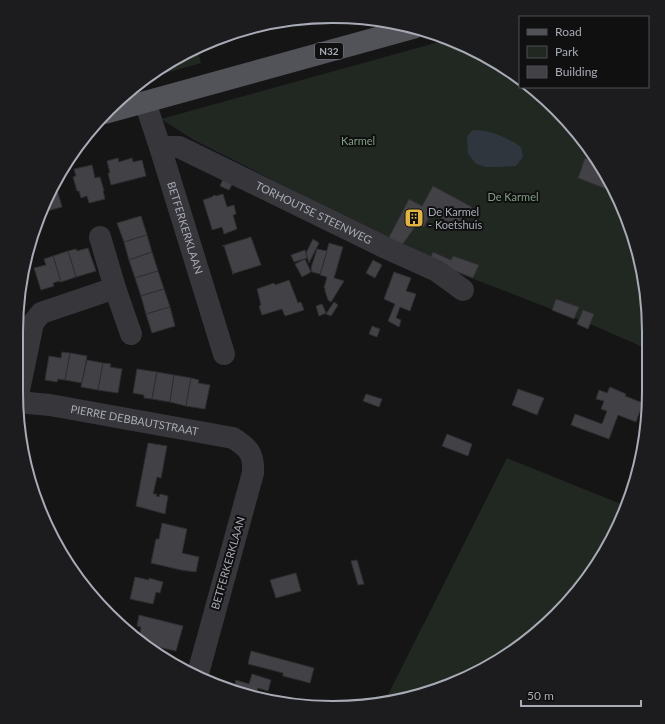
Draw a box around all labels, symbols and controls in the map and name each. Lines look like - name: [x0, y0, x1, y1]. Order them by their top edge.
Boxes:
- legend: [519, 16, 649, 88]
- text: Road: [555, 24, 582, 39]
- road number: N32: [315, 43, 343, 59]
- text: Park: [555, 44, 579, 59]
- text: Building: [555, 64, 598, 79]
- park label: Karmel: [341, 134, 375, 147]
- street label: TORHOUTSE STEENWEG: [254, 178, 374, 246]
- street label: BETFERKERKLAAN: [165, 180, 206, 276]
- park label: De Karmel: [487, 190, 539, 203]
- place label: De Karmel - Koetshuis: [428, 205, 482, 231]
- building icon: De Karmel - Koetshuis: [403, 207, 425, 229]
- street label: PIERRE DEBBAUTSTRAAT: [70, 402, 200, 438]
- street label: BETFERKERKLAAN: [208, 515, 247, 611]
- scale bar: [521, 682, 641, 708]
- text: 50 m: [527, 688, 554, 703]

